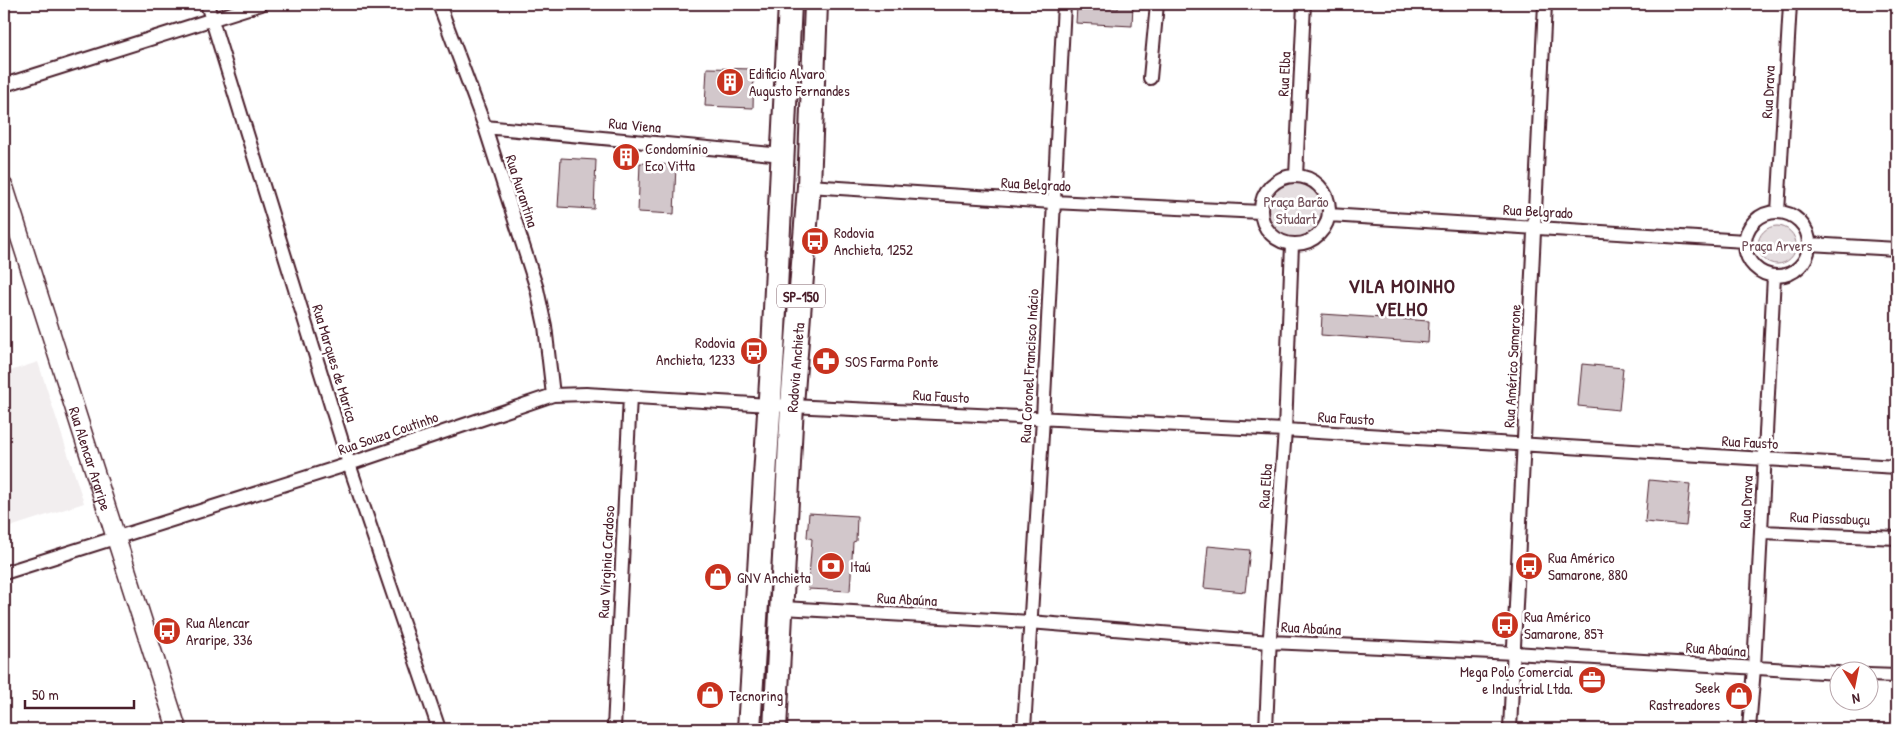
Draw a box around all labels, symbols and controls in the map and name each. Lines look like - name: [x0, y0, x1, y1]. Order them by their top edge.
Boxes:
- street label: Rua Elba: [1272, 51, 1296, 97]
- place label: Edificio Alvaro Augusto Fernandes: [749, 63, 850, 101]
- street label: Rua Drava: [1756, 65, 1780, 119]
- building icon: Edificio Alvaro Augusto Fernandes: [715, 67, 745, 97]
- street label: Rua Viena: [608, 112, 662, 138]
- place label: Condomínio Eco Vitta: [645, 138, 708, 176]
- building icon: Condomínio Eco Vitta: [611, 142, 641, 172]
- street label: Rua Aurantina: [500, 152, 544, 230]
- street label: Rua Belgrado: [1001, 172, 1071, 196]
- park label: Praça Barão Studart: [1263, 191, 1329, 229]
- street label: Rua Belgrado: [1503, 199, 1573, 223]
- place label: Rodovia Anchieta, 1252: [834, 222, 913, 260]
- bus stop icon: Rodovia Anchieta, 1252: [800, 226, 830, 256]
- park label: Praça Arvers: [1742, 235, 1813, 256]
- district label: VILA MOINHO VELHO: [1348, 272, 1456, 322]
- road number: SP-150: [777, 284, 825, 308]
- street label: Rua Coronel Francisco Inácio: [1014, 288, 1044, 444]
- street label: Rua Marques de Marica: [307, 302, 363, 424]
- street label: Rua Américo Samarone: [1498, 304, 1526, 428]
- street label: Rodovia Anchieta: [781, 322, 809, 413]
- place label: Rodovia Anchieta, 1233: [656, 332, 735, 370]
- bus stop icon: Rodovia Anchieta, 1233: [739, 336, 769, 366]
- pharmacy icon: SOS Farma Ponte: [811, 346, 841, 376]
- place label: SOS Farma Ponte: [845, 351, 939, 372]
- street label: Rua Fausto: [912, 384, 970, 408]
- street label: Rua Alencar Araripe: [64, 404, 117, 513]
- street label: Rua Souza Coutinho: [335, 406, 441, 460]
- street label: Rua Fausto: [1317, 406, 1375, 430]
- street label: Rua Fausto: [1721, 430, 1779, 454]
- street label: Rua Elba: [1253, 463, 1277, 509]
- street label: Rua Drava: [1734, 475, 1758, 529]
- street label: Rua Virginia Cardoso: [593, 505, 619, 619]
- street label: Rua Piassabuçu: [1790, 506, 1870, 530]
- place label: Rua Américo Samarone, 880: [1548, 547, 1628, 585]
- bank icon: Itaú: [816, 551, 846, 581]
- bus stop icon: Rua Américo Samarone, 880: [1514, 551, 1544, 581]
- place label: Itaú: [850, 556, 871, 577]
- shop icon: GNV Anchieta: [703, 562, 733, 592]
- place label: GNV Anchieta: [737, 567, 811, 588]
- street label: Rua Abaúna: [876, 587, 938, 611]
- place label: Rua Américo Samarone, 857: [1524, 606, 1604, 644]
- bus stop icon: Rua Américo Samarone, 857: [1490, 610, 1520, 640]
- place label: Rua Alencar Araripe, 336: [186, 612, 252, 650]
- bus stop icon: Rua Alencar Araripe, 336: [152, 616, 182, 646]
- street label: Rua Abaúna: [1280, 616, 1342, 640]
- street label: Rua Abaúna: [1685, 636, 1747, 662]
- north arrow: [1828, 660, 1878, 710]
- place label: Mega Polo Comercial e Industrial Ltda.: [1460, 661, 1573, 699]
- office icon: Mega Polo Comercial e Industrial Ltda.: [1577, 665, 1607, 695]
- place label: Seek Rastreadores: [1649, 677, 1720, 715]
- scale bar: [25, 678, 134, 710]
- shop icon: Tecnoring: [695, 680, 725, 710]
- shop icon: Seek Rastreadores: [1724, 681, 1754, 711]
- text: 50 m: [32, 684, 59, 705]
- place label: Tecnoring: [729, 685, 784, 706]
- text: N: [1850, 689, 1862, 709]

